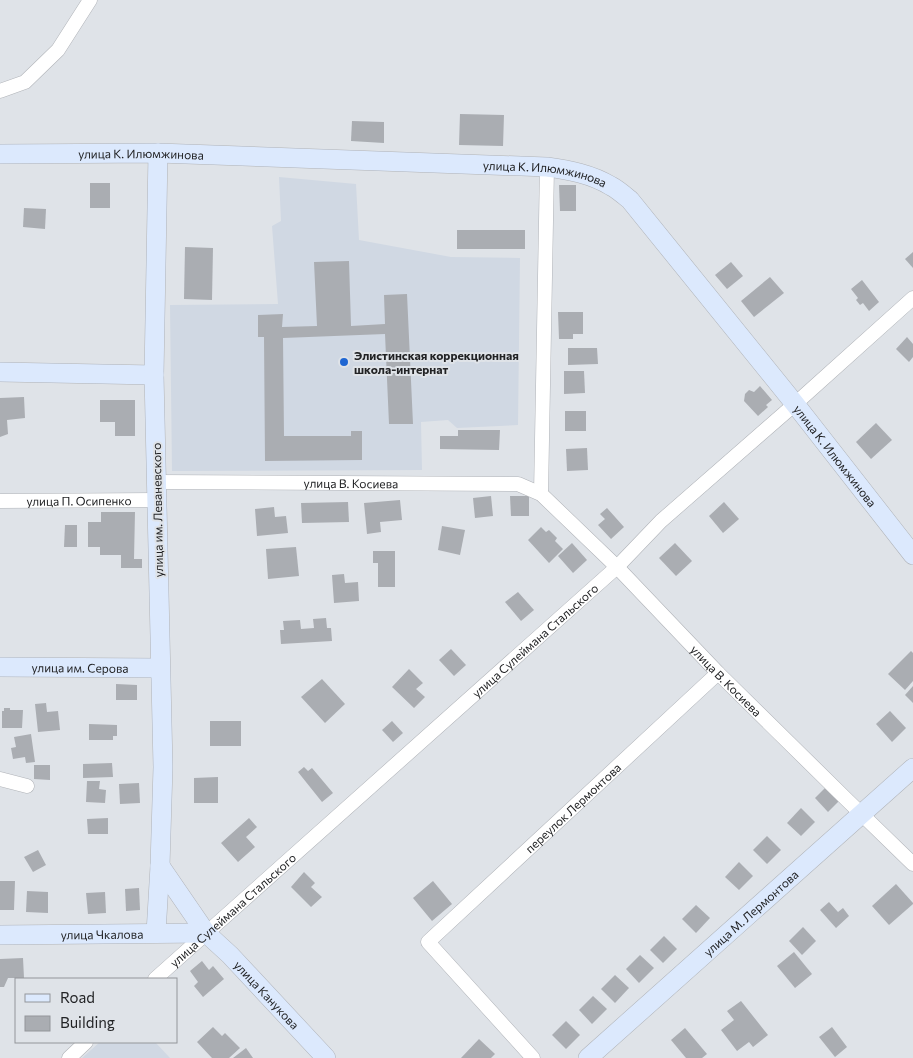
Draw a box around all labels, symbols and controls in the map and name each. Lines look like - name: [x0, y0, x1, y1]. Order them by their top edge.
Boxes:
- street label: улица К. Илюмжинова: [78, 146, 204, 162]
- street label: улица К. Илюмжинова: [483, 158, 609, 189]
- place label: Элистинская коррекционная школа-интернат: [354, 348, 519, 376]
- marker: Элистинская коррекционная школа-интернат: [338, 356, 350, 368]
- street label: улица К. Илюмжинова: [791, 402, 880, 509]
- street label: улица им. Леваневского: [149, 443, 165, 577]
- street label: улица В. Косиева: [304, 476, 398, 490]
- street label: улица П. Осипенко: [26, 493, 132, 508]
- street label: улица Сулеймана Стальского: [469, 580, 601, 700]
- street label: улица В. Косиева: [688, 642, 765, 719]
- street label: улица им. Серова: [31, 660, 129, 675]
- street label: переулок Лермонтова: [522, 760, 624, 855]
- street label: улица Сулеймана Стальского: [167, 850, 298, 970]
- street label: улица М. Лермонтова: [700, 867, 801, 959]
- street label: улица Чкалова: [61, 927, 143, 941]
- street label: улица Канукова: [232, 957, 302, 1032]
- legend: [15, 978, 178, 1043]
- text: Road: [60, 988, 95, 1006]
- text: Building: [60, 1013, 115, 1031]

